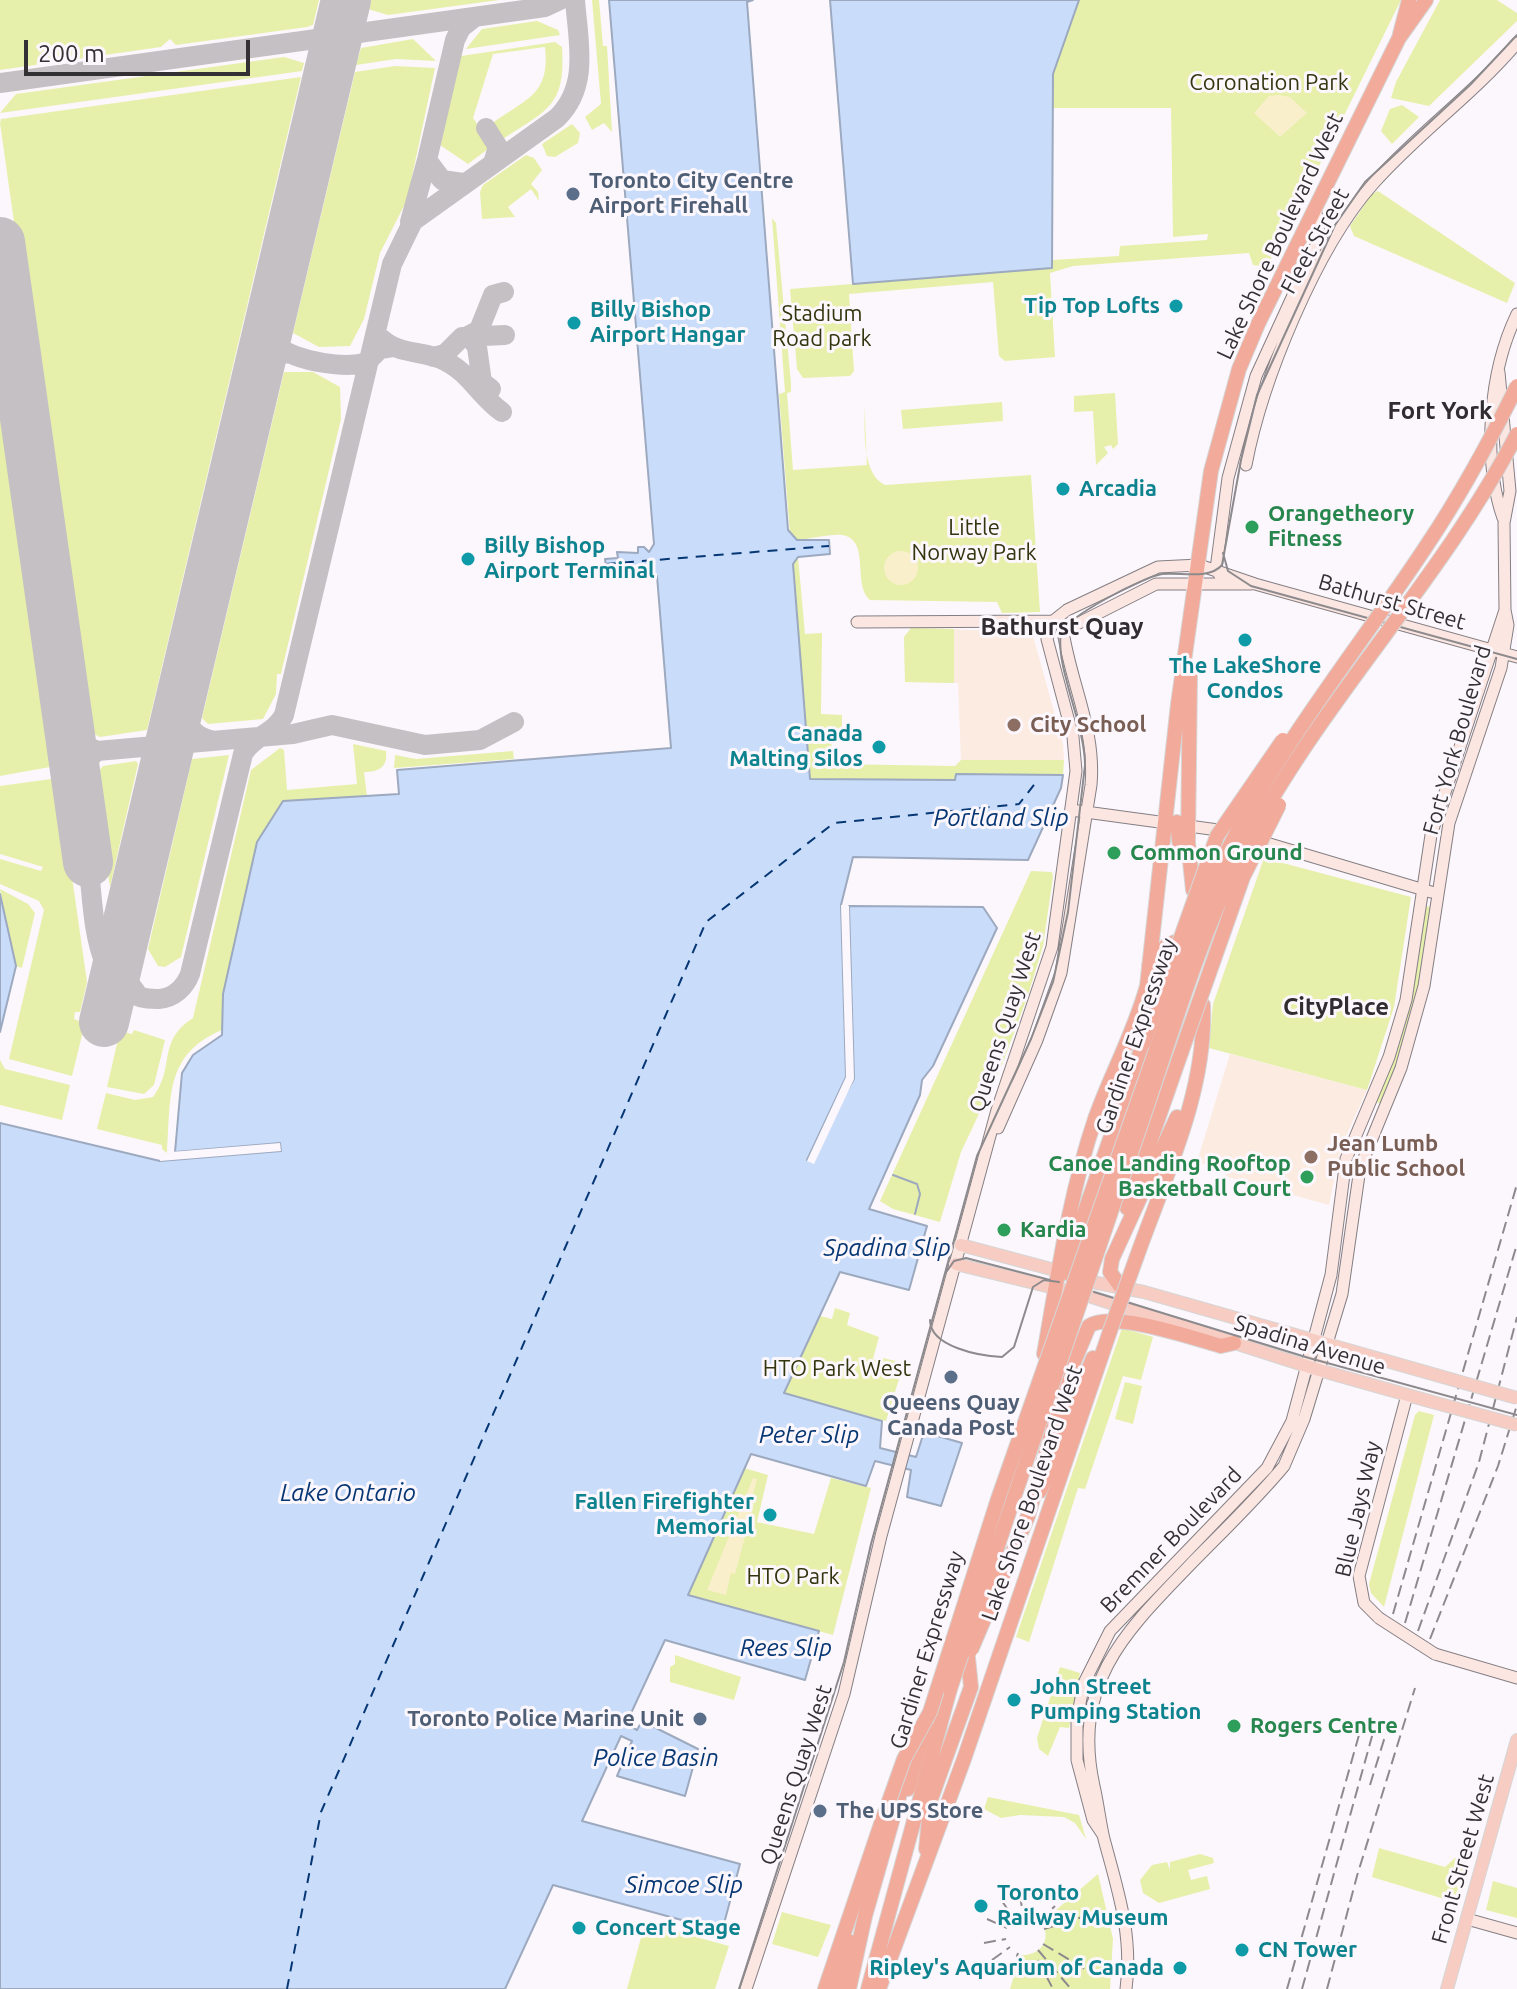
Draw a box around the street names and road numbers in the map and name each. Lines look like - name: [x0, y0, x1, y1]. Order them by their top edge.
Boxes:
- street label: Lake Shore Boulevard West: [1211, 109, 1349, 363]
- street label: Fleet Street: [1275, 184, 1355, 298]
- street label: Bathurst Street: [1315, 568, 1469, 636]
- street label: Fort York Boulevard: [1417, 642, 1497, 838]
- street label: Queens Quay West: [963, 929, 1047, 1115]
- street label: Gardiner Expressway: [1090, 935, 1182, 1137]
- street label: Spadina Avenue: [1231, 1309, 1389, 1381]
- street label: Lake Shore Boulevard West: [976, 1362, 1088, 1624]
- street label: Blue Jays Way: [1330, 1439, 1386, 1579]
- street label: Bremner Boulevard: [1095, 1462, 1247, 1618]
- street label: Gardiner Expressway: [884, 1548, 970, 1752]
- street label: Queens Quay West: [754, 1682, 838, 1868]
- street label: Front Street West: [1426, 1771, 1500, 1947]

